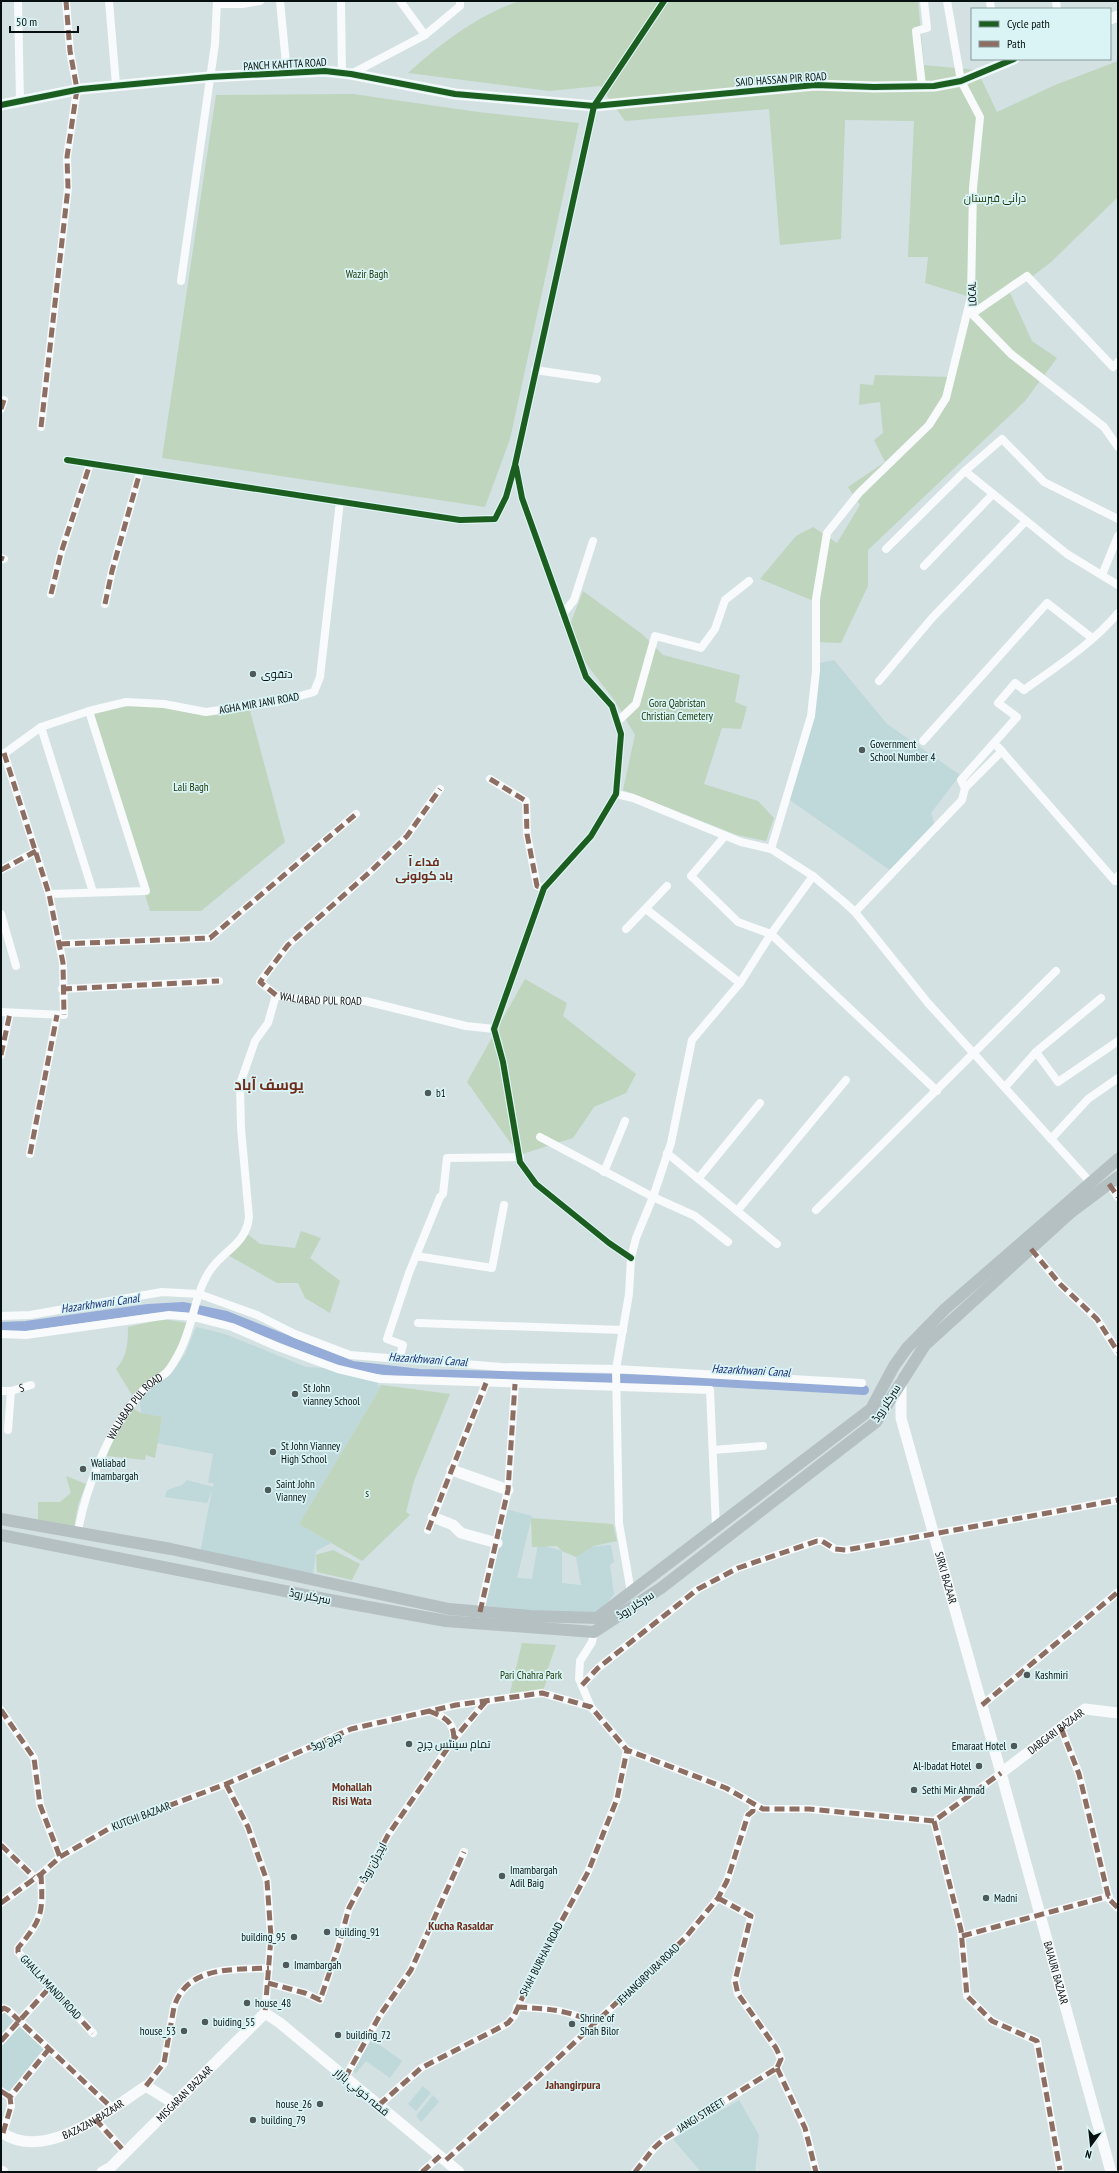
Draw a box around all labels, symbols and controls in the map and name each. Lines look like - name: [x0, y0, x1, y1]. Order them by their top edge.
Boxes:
- scale bar: [10, 8, 78, 34]
- legend: [971, 8, 1111, 60]
- text: 50 m: [16, 14, 37, 29]
- text: Cycle path: [1007, 16, 1050, 31]
- text: Path: [1007, 36, 1025, 51]
- street label: PANCH KAHTTA ROAD: [243, 55, 327, 73]
- street label: SAID HASSAN PIR ROAD: [735, 69, 827, 89]
- park label: درآنی قبرستان: [964, 191, 1026, 205]
- park label: Wazir Bagh: [346, 267, 388, 281]
- street label: LOCAL: [965, 281, 979, 306]
- place label: دتقوى: [261, 667, 293, 681]
- marker: دتقوى: [248, 669, 258, 679]
- street label: AGHA MIR JANI ROAD: [218, 689, 300, 717]
- park label: Gora Qabristan Christian Cemetery: [641, 696, 714, 723]
- place label: Government School Number 4: [870, 737, 935, 764]
- marker: Government School Number 4: [857, 745, 867, 755]
- park label: Lali Bagh: [173, 780, 209, 794]
- district label: فداء آ باد کولونی: [395, 854, 453, 884]
- street label: WALIABAD PUL ROAD: [279, 989, 362, 1008]
- district label: یوسف آباد: [234, 1075, 304, 1094]
- place label: b1: [436, 1086, 446, 1100]
- marker: b1: [423, 1088, 433, 1098]
- water label: Hazarkhwani Canal: [60, 1290, 141, 1316]
- water label: Hazarkhwani Canal: [388, 1349, 469, 1369]
- water label: Hazarkhwani Canal: [711, 1360, 792, 1380]
- street label: WALIABAD PUL ROAD: [104, 1370, 165, 1442]
- street label: S: [17, 1380, 26, 1395]
- place label: St John vianney School: [303, 1381, 360, 1408]
- street label: سرکلر روڈ: [869, 1381, 903, 1425]
- marker: St John vianney School: [290, 1389, 300, 1399]
- place label: St John Vianney High School: [281, 1439, 341, 1466]
- marker: St John Vianney High School: [268, 1447, 278, 1457]
- place label: Waliabad Imambargah: [91, 1456, 139, 1483]
- marker: Waliabad Imambargah: [78, 1464, 88, 1474]
- place label: Saint John Vianney: [275, 1477, 315, 1504]
- marker: Saint John Vianney: [263, 1485, 273, 1495]
- park label: s: [365, 1486, 369, 1500]
- street label: SIRKI BAZAAR: [932, 1550, 960, 1605]
- street label: سرکلر روڈ: [288, 1585, 332, 1607]
- street label: سرکلر روڈ: [613, 1588, 657, 1622]
- park label: Pari Chahra Park: [500, 1668, 563, 1682]
- place label: Kashmiri: [1035, 1668, 1068, 1682]
- marker: Kashmiri: [1022, 1670, 1032, 1680]
- street label: DABGARI BAZAAR: [1025, 1705, 1087, 1757]
- street label: چرچ روڈ: [308, 1728, 344, 1755]
- place label: تمام سینٹس چرچ: [417, 1737, 491, 1752]
- marker: تمام سینٹس چرچ: [404, 1739, 414, 1749]
- place label: Emaraat Hotel: [952, 1739, 1006, 1753]
- marker: Emaraat Hotel: [1009, 1741, 1019, 1751]
- place label: Al-Ibadat Hotel: [913, 1759, 971, 1773]
- marker: Al-Ibadat Hotel: [974, 1761, 984, 1771]
- district label: Mohallah Risi Wata: [332, 1779, 372, 1808]
- place label: Sethi Mir Ahmad: [922, 1783, 985, 1797]
- marker: Sethi Mir Ahmad: [909, 1785, 919, 1795]
- street label: KUTCHI BAZAAR: [110, 1798, 172, 1834]
- street label: ایجرٹن روڈ: [356, 1840, 390, 1884]
- place label: Imambargah Adil Baig: [510, 1863, 558, 1890]
- marker: Imambargah Adil Baig: [497, 1871, 507, 1881]
- place label: Madni: [994, 1891, 1017, 1905]
- marker: Madni: [981, 1893, 991, 1903]
- district label: Kucha Rasaldar: [428, 1918, 494, 1933]
- street label: SHAH BURHAN ROAD: [516, 1919, 566, 1998]
- place label: building_91: [335, 1925, 380, 1939]
- marker: building_91: [322, 1927, 332, 1937]
- place label: building_95: [241, 1930, 286, 1944]
- marker: building_95: [289, 1932, 299, 1942]
- street label: JEHANGIRPURA ROAD: [613, 1940, 683, 2008]
- street label: BAJAURI BAZAAR: [1041, 1940, 1071, 2006]
- street label: GHALLA MANDI ROAD: [17, 1952, 85, 2022]
- place label: Imambargah: [294, 1958, 342, 1972]
- marker: Imambargah: [281, 1960, 291, 1970]
- place label: house_48: [255, 1996, 291, 2010]
- marker: house_48: [242, 1998, 252, 2008]
- place label: Shrine of Shah Bilor: [580, 2011, 619, 2038]
- place label: buiding_55: [213, 2015, 255, 2029]
- marker: buiding_55: [200, 2017, 210, 2027]
- marker: Shrine of Shah Bilor: [567, 2019, 577, 2029]
- place label: house_53: [140, 2024, 176, 2038]
- marker: house_53: [179, 2026, 189, 2036]
- place label: building_72: [346, 2028, 391, 2042]
- marker: building_72: [333, 2030, 343, 2040]
- street label: MISGARAN BAZAAR: [153, 2063, 215, 2125]
- street label: قصہ خوني بازار: [330, 2064, 392, 2120]
- district label: Jahangirpura: [545, 2077, 600, 2092]
- street label: JANGI STREET: [674, 2095, 727, 2136]
- street label: BAZAZAN BAZAAR: [60, 2096, 127, 2142]
- place label: house_26: [276, 2097, 312, 2111]
- marker: house_26: [315, 2099, 325, 2109]
- place label: building_79: [261, 2113, 306, 2127]
- marker: building_79: [248, 2115, 258, 2125]
- north arrow: [1071, 2125, 1111, 2165]
- text: N: [1084, 2147, 1093, 2162]

